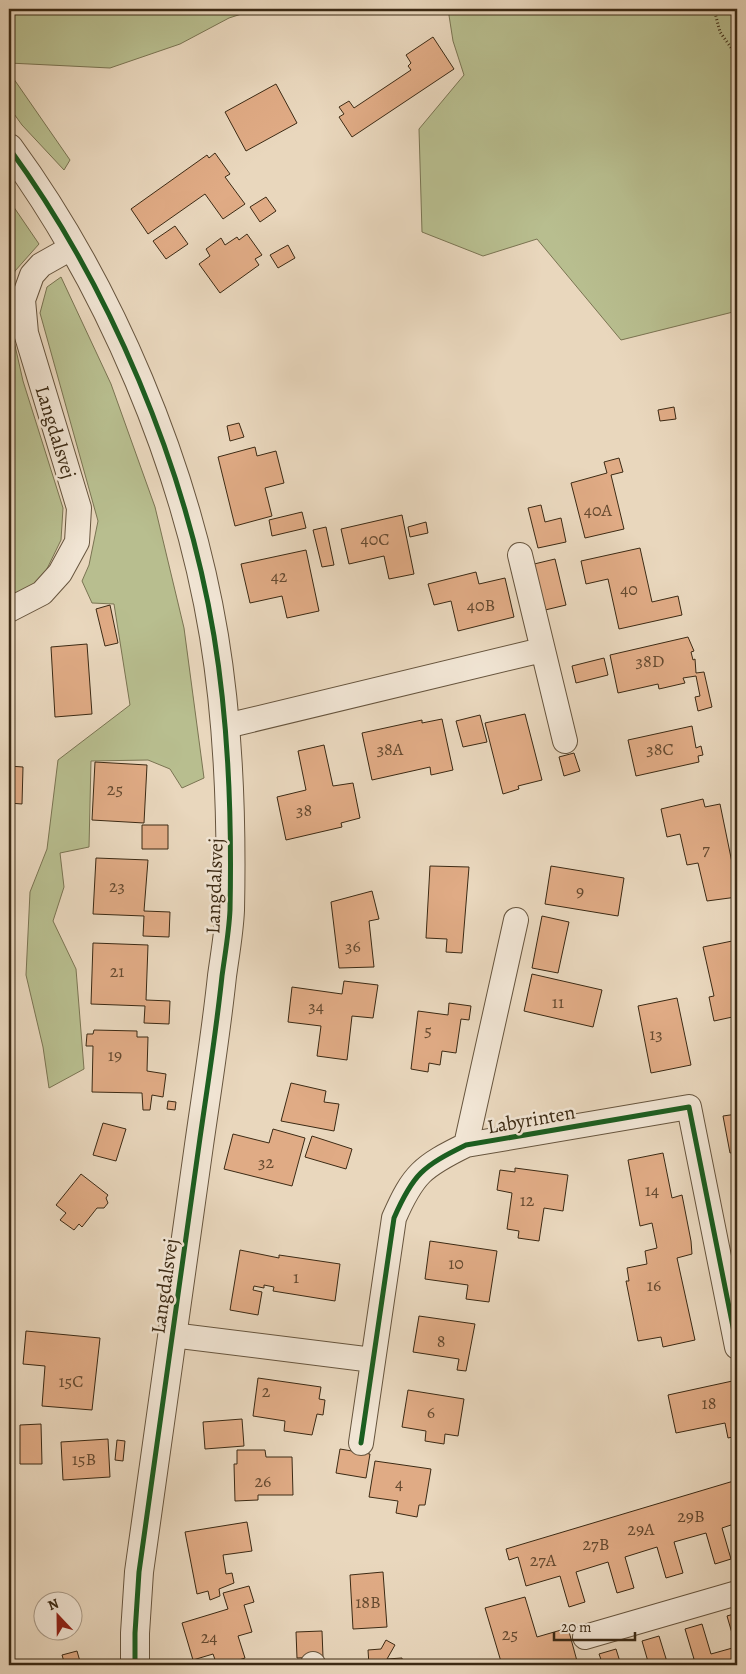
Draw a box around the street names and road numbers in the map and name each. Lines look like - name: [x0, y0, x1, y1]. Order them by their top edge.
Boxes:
- street label: Langdalsvej: [29, 382, 82, 482]
- street label: Langdalsvej: [199, 838, 230, 934]
- street label: Labyrinten: [485, 1098, 577, 1141]
- street label: Langdalsvej: [144, 1237, 185, 1335]

